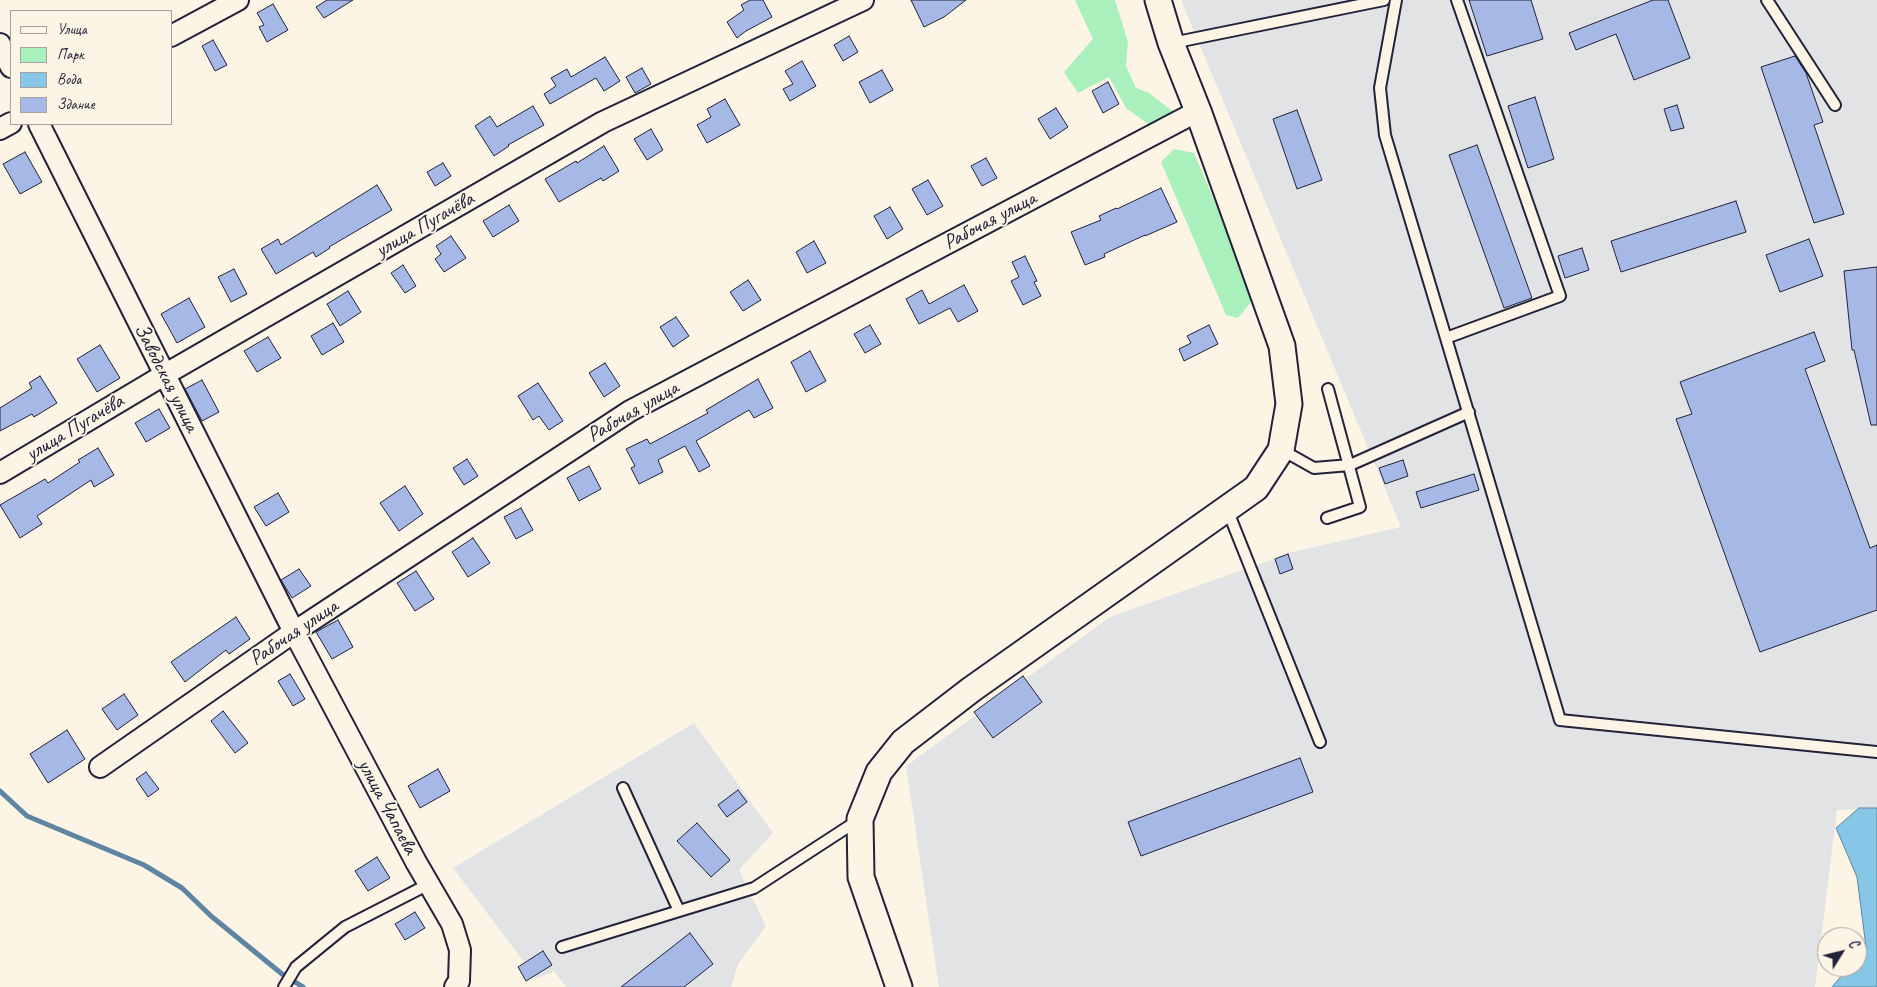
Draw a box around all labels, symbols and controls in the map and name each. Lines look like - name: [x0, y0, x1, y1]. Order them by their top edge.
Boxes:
- legend: [10, 10, 172, 125]
- text: Улица: [57, 20, 87, 39]
- text: Парк: [57, 45, 84, 64]
- text: Вода: [57, 70, 81, 89]
- text: Здание: [57, 95, 95, 114]
- street label: Рабочая улица: [939, 186, 1041, 256]
- street label: улица Пугачёва: [371, 187, 479, 263]
- street label: Заводская улица: [128, 320, 204, 436]
- street label: Рабочая улица: [583, 376, 683, 448]
- street label: улица Пугачёва: [22, 389, 128, 467]
- street label: Рабочая улица: [245, 594, 343, 672]
- street label: улица Чапаева: [351, 755, 423, 859]
- north arrow: [1817, 927, 1867, 977]
- text: С: [1845, 936, 1863, 951]

